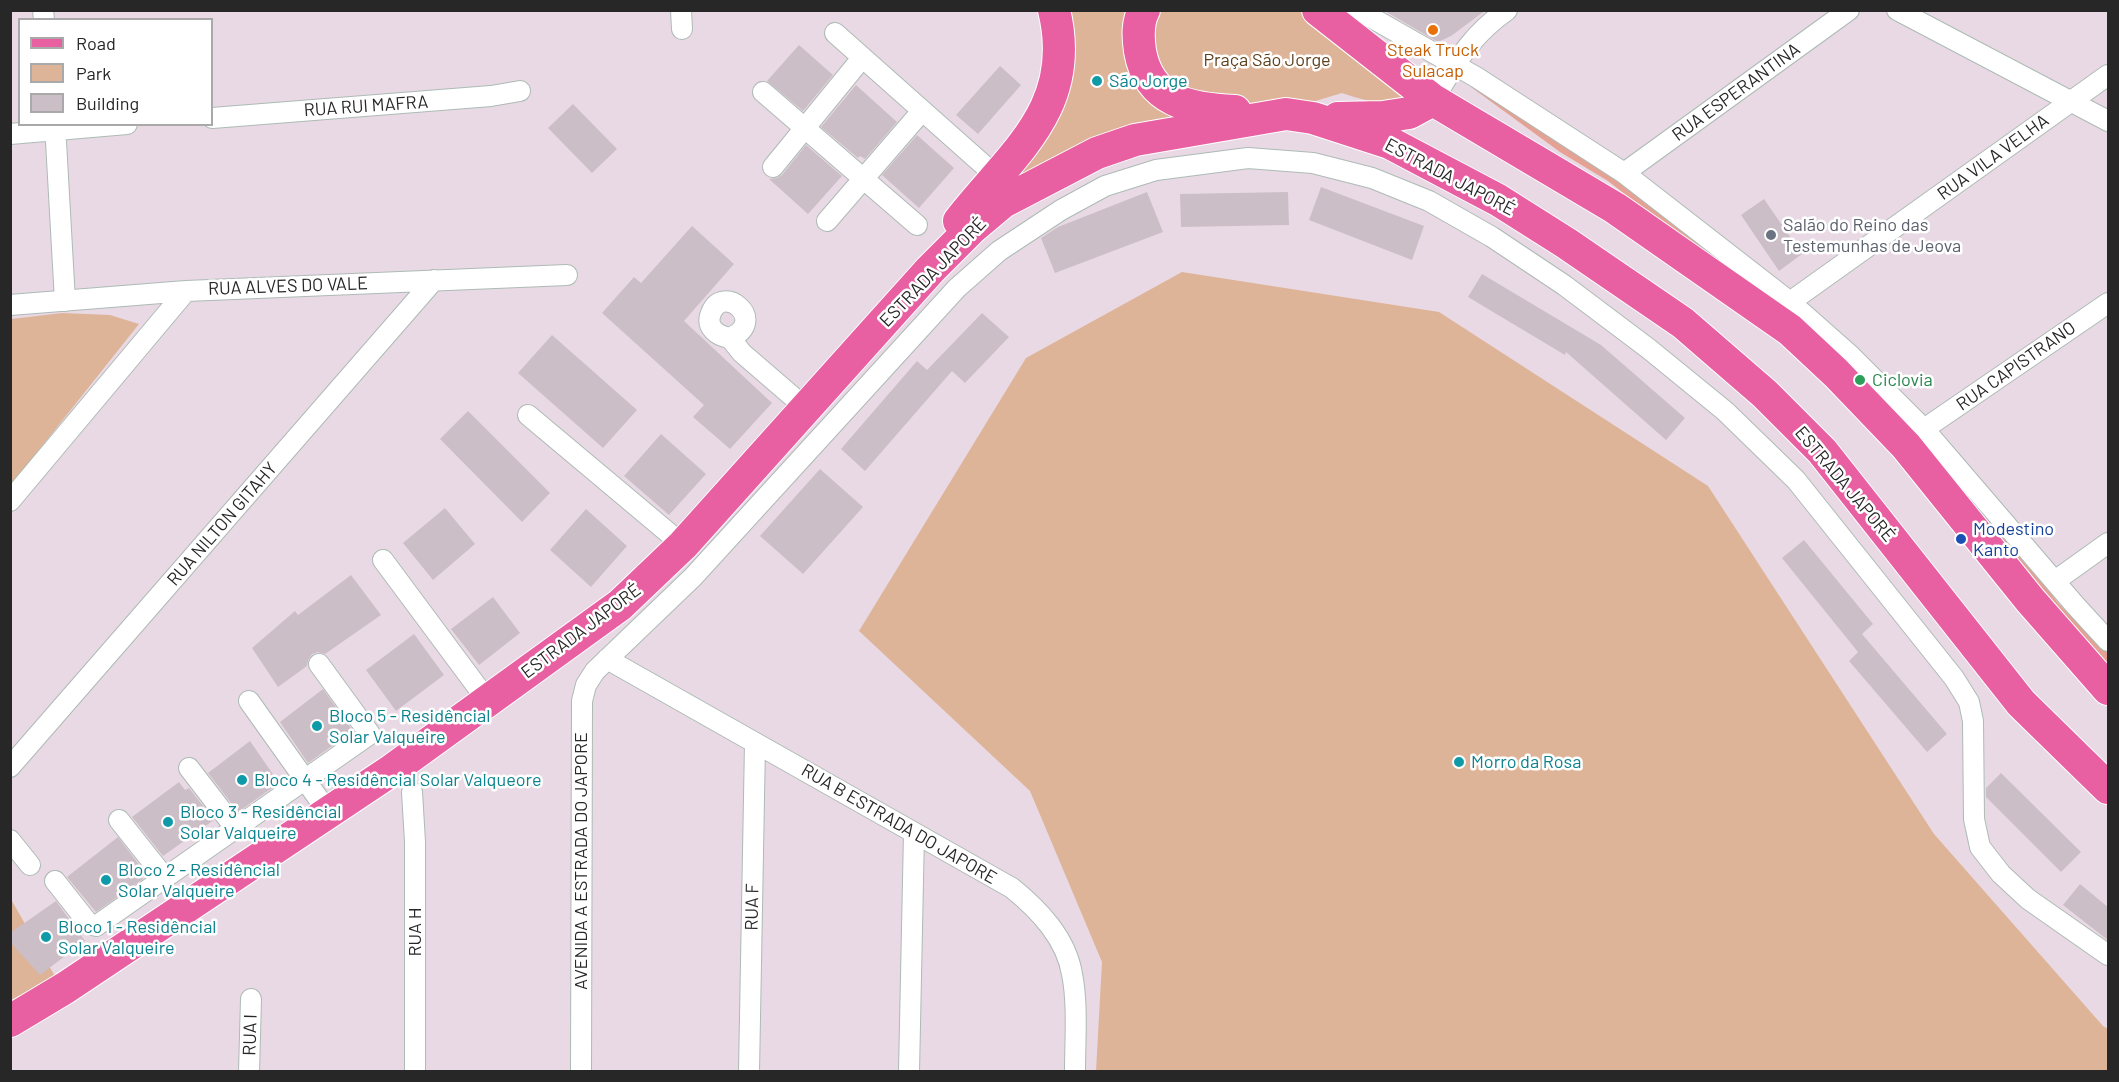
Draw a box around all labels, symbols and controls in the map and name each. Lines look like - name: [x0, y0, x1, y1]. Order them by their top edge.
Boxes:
- legend: [18, 18, 213, 126]
- marker: Steak Truck Sulacap: [1426, 23, 1440, 37]
- text: Road: [76, 32, 116, 54]
- street label: RUA ESPERANTINA: [1668, 38, 1804, 146]
- place label: Steak Truck Sulacap: [1387, 39, 1479, 82]
- park label: Praça São Jorge: [1203, 49, 1331, 71]
- text: Park: [76, 62, 111, 84]
- place label: São Jorge: [1109, 70, 1188, 92]
- marker: São Jorge: [1090, 74, 1104, 88]
- street label: RUA RUI MAFRA: [303, 91, 429, 121]
- text: Building: [76, 92, 139, 114]
- street label: RUA VILA VELHA: [1933, 109, 2053, 205]
- street label: ESTRADA JAPORÉ: [1381, 134, 1519, 220]
- street label: ESTRADA JAPORÉ: [875, 213, 991, 331]
- place label: Salão do Reino das Testemunhas de Jeova: [1783, 214, 1961, 256]
- marker: Salão do Reino das Testemunhas de Jeova: [1764, 228, 1778, 242]
- street label: RUA ALVES DO VALE: [208, 272, 368, 300]
- street label: RUA CAPISTRANO: [1952, 317, 2080, 415]
- place label: Ciclovia: [1872, 369, 1933, 391]
- marker: Ciclovia: [1853, 373, 1867, 387]
- street label: ESTRADA JAPORÉ: [1790, 422, 1900, 546]
- street label: RUA NILTON GITAHY: [162, 458, 282, 590]
- place label: Modestino Kanto: [1973, 518, 2054, 560]
- marker: Modestino Kanto: [1954, 532, 1968, 546]
- street label: ESTRADA JAPORÉ: [517, 579, 645, 683]
- place label: Bloco 5 - Residêncial Solar Valqueire: [329, 705, 490, 748]
- marker: Bloco 5 - Residêncial Solar Valqueire: [310, 719, 324, 733]
- street label: AVENIDA A ESTRADA DO JAPORE: [570, 732, 592, 990]
- place label: Morro da Rosa: [1471, 751, 1581, 773]
- marker: Morro da Rosa: [1452, 755, 1466, 769]
- street label: RUA B ESTRADA DO JAPORE: [798, 759, 1000, 889]
- place label: Bloco 4 - Residêncial Solar Valqueore: [254, 769, 542, 791]
- marker: Bloco 4 - Residêncial Solar Valqueore: [235, 773, 249, 787]
- place label: Bloco 3 - Residêncial Solar Valqueire: [180, 801, 341, 844]
- marker: Bloco 3 - Residêncial Solar Valqueire: [161, 815, 175, 829]
- place label: Bloco 2 - Residêncial Solar Valqueire: [118, 859, 280, 902]
- marker: Bloco 2 - Residêncial Solar Valqueire: [99, 873, 113, 887]
- street label: RUA F: [741, 883, 763, 931]
- street label: RUA H: [404, 908, 426, 956]
- place label: Bloco 1 - Residêncial Solar Valqueire: [58, 916, 216, 958]
- marker: Bloco 1 - Residêncial Solar Valqueire: [39, 930, 53, 944]
- street label: RUA I: [238, 1014, 262, 1056]

